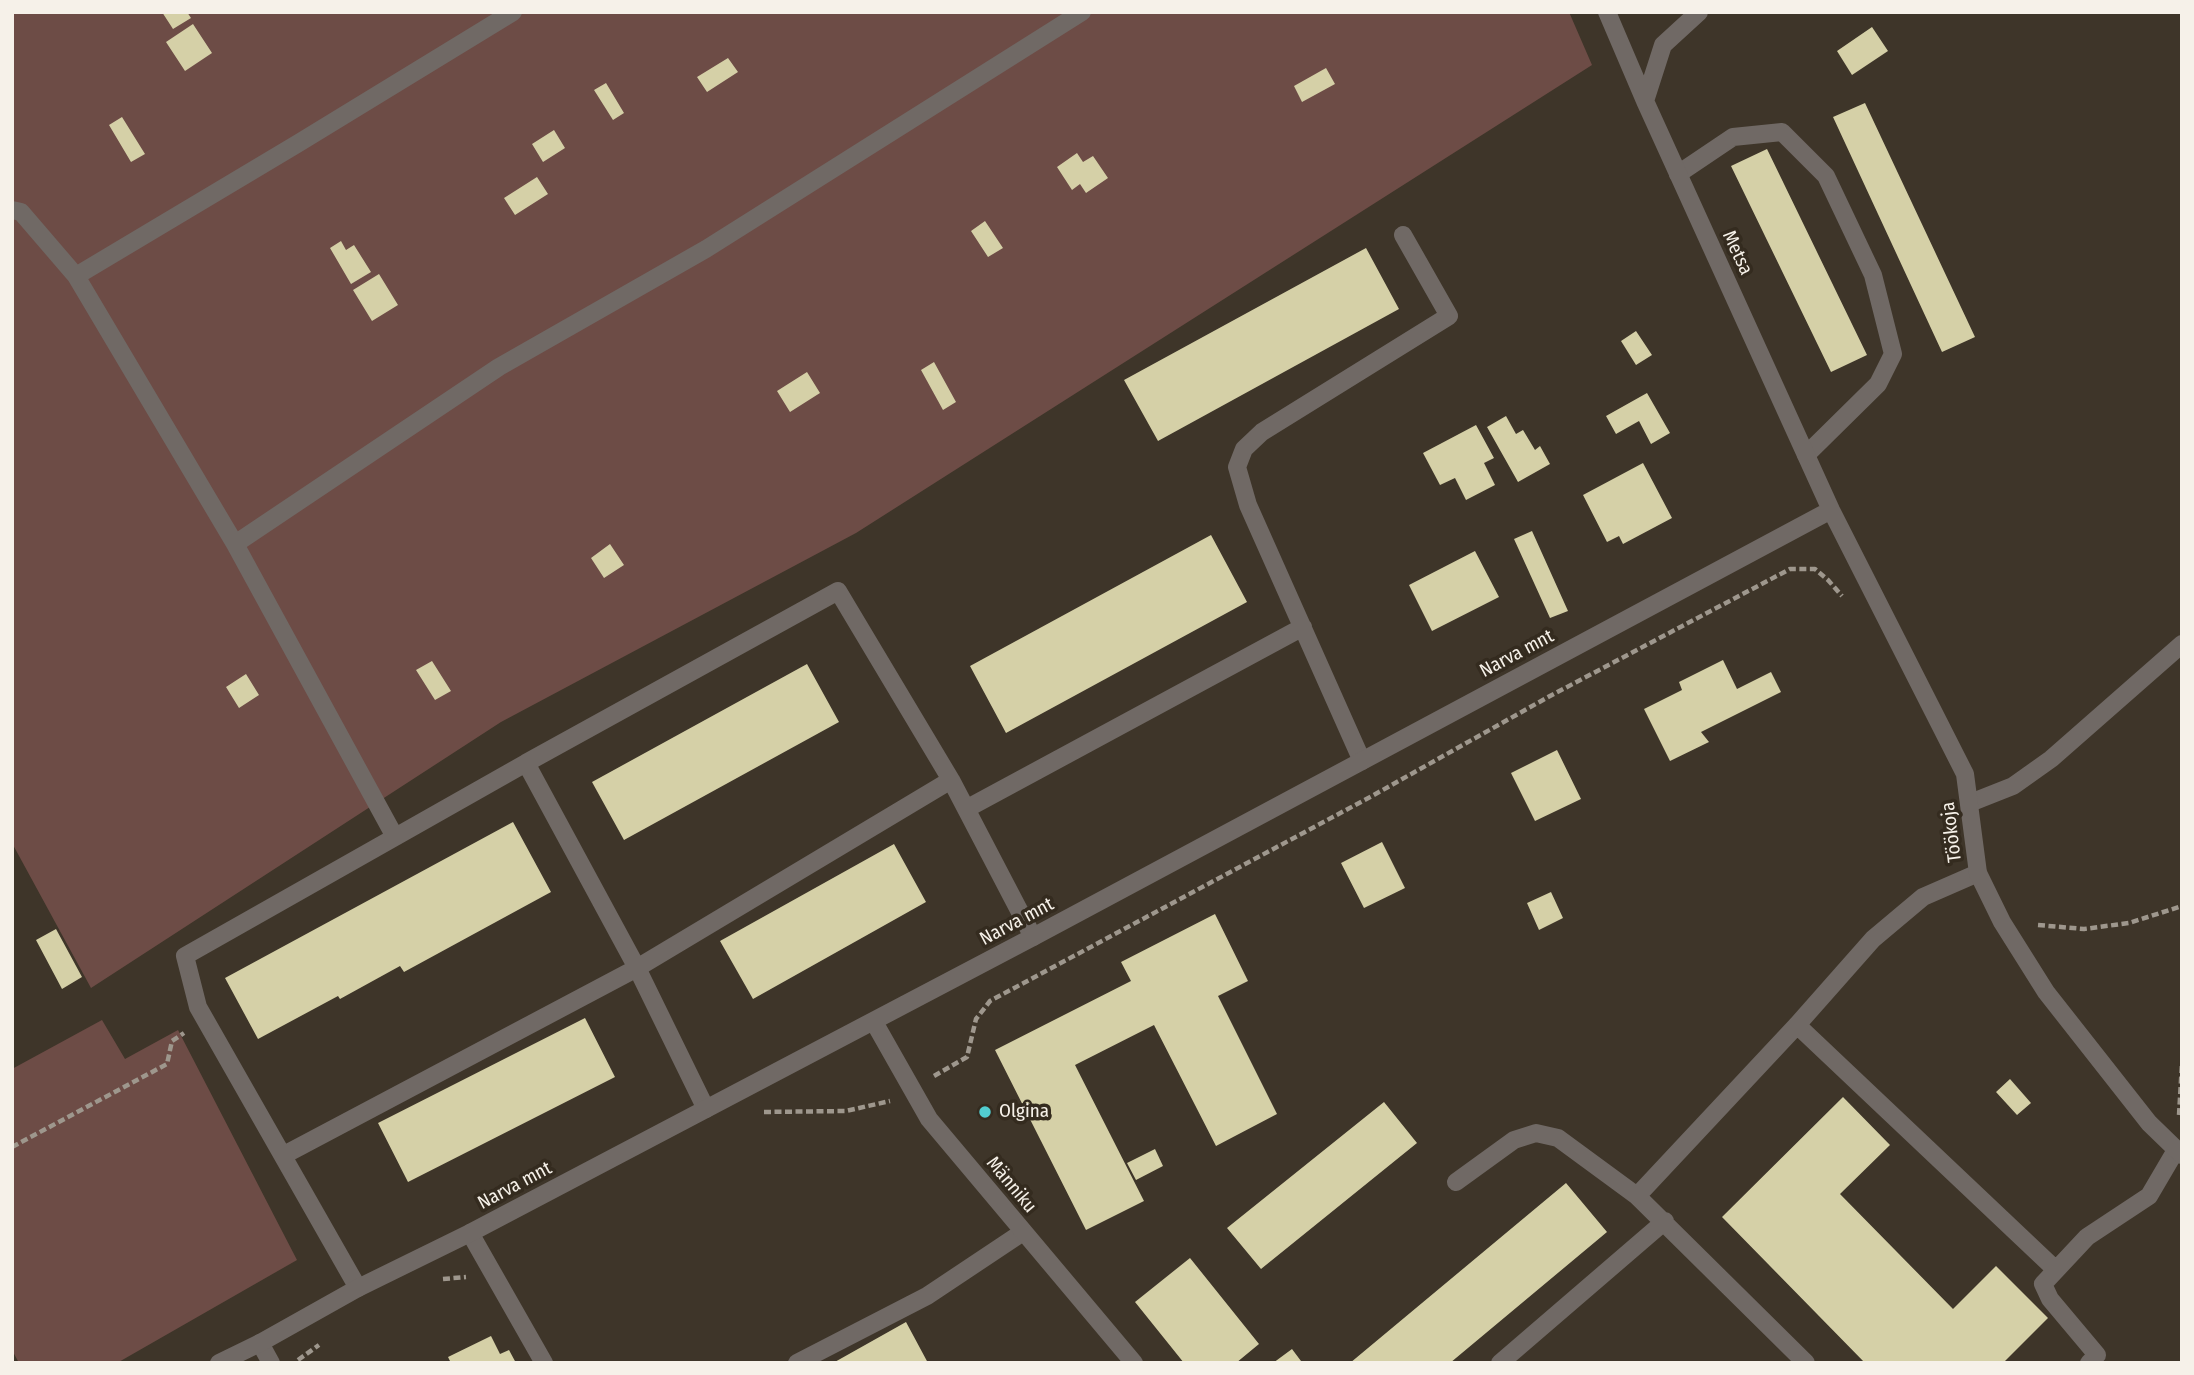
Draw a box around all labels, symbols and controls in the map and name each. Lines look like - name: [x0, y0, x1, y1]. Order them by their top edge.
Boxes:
- street label: Metsa: [1717, 227, 1757, 279]
- street label: Narva mnt: [1476, 625, 1558, 683]
- street label: Töökoja: [1937, 801, 1967, 863]
- street label: Narva mnt: [976, 893, 1058, 951]
- place label: Olgina: [999, 1101, 1049, 1123]
- marker: Olgina: [977, 1104, 993, 1120]
- street label: Männiku: [981, 1152, 1041, 1218]
- street label: Narva mnt: [474, 1157, 556, 1215]

